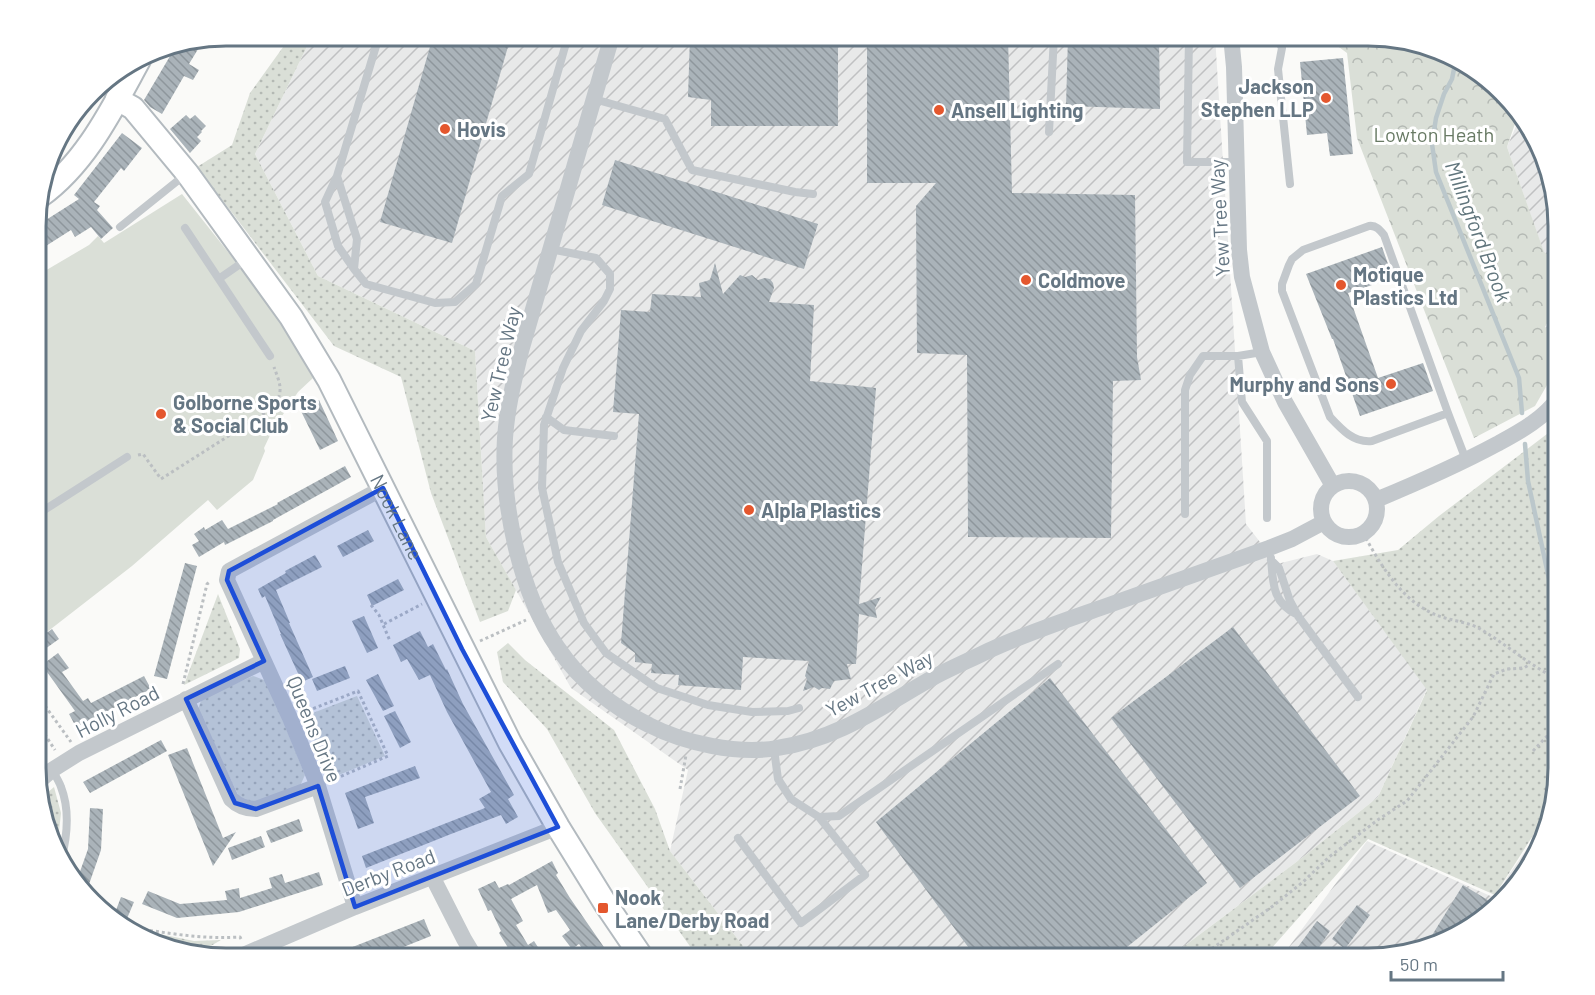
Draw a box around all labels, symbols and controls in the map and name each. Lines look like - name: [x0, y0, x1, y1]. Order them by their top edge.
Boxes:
- place label: Jackson Stephen LLP: [1201, 74, 1314, 121]
- marker: Jackson Stephen LLP: [1319, 91, 1333, 105]
- place label: Ansell Lighting: [951, 98, 1083, 122]
- marker: Ansell Lighting: [932, 103, 946, 117]
- place label: Hovis: [457, 117, 506, 141]
- marker: Hovis: [438, 122, 452, 136]
- park label: Lowton Heath: [1374, 122, 1494, 146]
- water label: Millingford Brook: [1441, 157, 1518, 306]
- street label: Yew Tree Way: [1204, 159, 1234, 277]
- place label: Motique Plastics Ltd: [1353, 262, 1458, 309]
- place label: Coldmove: [1038, 268, 1125, 292]
- marker: Coldmove: [1019, 273, 1033, 287]
- marker: Motique Plastics Ltd: [1334, 278, 1348, 292]
- street label: Yew Tree Way: [475, 304, 525, 424]
- place label: Murphy and Sons: [1229, 372, 1379, 396]
- marker: Murphy and Sons: [1384, 377, 1398, 391]
- place label: Golborne Sports & Social Club: [173, 390, 317, 437]
- marker: Golborne Sports & Social Club: [154, 407, 168, 421]
- street label: Nook Lane: [366, 470, 429, 564]
- place label: Alpla Plastics: [761, 498, 881, 522]
- marker: Alpla Plastics: [742, 503, 756, 517]
- street label: Yew Tree Way: [821, 645, 937, 721]
- street label: Queens Drive: [283, 672, 347, 786]
- street label: Holly Road: [71, 680, 163, 742]
- street label: Derby Road: [338, 843, 438, 901]
- place label: Nook Lane/Derby Road: [615, 885, 769, 932]
- marker: Nook Lane/Derby Road: [596, 901, 610, 915]
- scale bar: [1391, 944, 1504, 982]
- text: 50 m: [1400, 953, 1438, 975]

